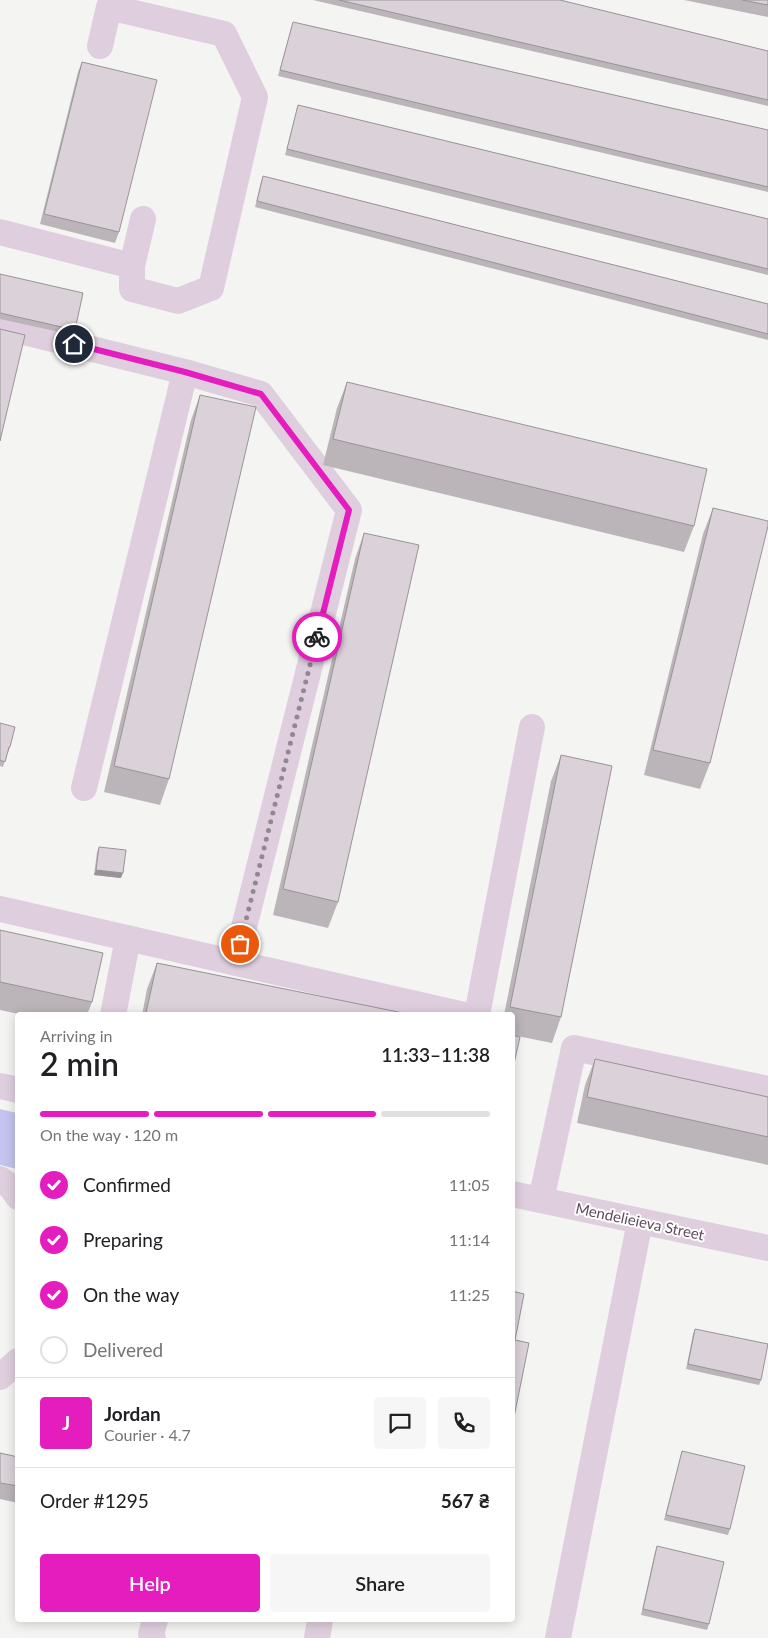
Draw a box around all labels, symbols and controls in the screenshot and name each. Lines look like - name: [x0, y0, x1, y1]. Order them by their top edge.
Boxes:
- pin: [53, 323, 95, 365]
- icon: home: [60, 330, 88, 358]
- courier: [292, 612, 342, 662]
- icon: bike: [303, 623, 331, 651]
- pin: [219, 923, 261, 965]
- icon: bag: [226, 930, 254, 958]
- text: Arriving in: [40, 1026, 113, 1045]
- text: 11:33–11:38: [381, 1043, 490, 1066]
- text: 2 min: [40, 1044, 119, 1083]
- text: On the way · 120 m: [40, 1125, 178, 1144]
- icon: check: [40, 1171, 68, 1199]
- text: Confirmed: [83, 1173, 171, 1196]
- text: 11:05: [449, 1175, 490, 1194]
- street label: Mendelieieva Street: [574, 1199, 707, 1244]
- icon: check: [40, 1226, 68, 1254]
- text: Preparing: [83, 1228, 163, 1251]
- text: 11:14: [449, 1230, 490, 1249]
- icon: check: [40, 1281, 68, 1309]
- text: On the way: [83, 1283, 179, 1306]
- text: 11:25: [449, 1285, 490, 1304]
- text: Delivered: [83, 1338, 163, 1361]
- button: chat: [374, 1397, 426, 1449]
- button: phone: [438, 1397, 490, 1449]
- text: Jordan: [104, 1402, 161, 1425]
- text: J: [62, 1411, 70, 1434]
- text: Courier · 4.7: [104, 1425, 191, 1444]
- text: Order #1295: [40, 1489, 149, 1512]
- text: 567 ₴: [441, 1489, 490, 1512]
- button: Help: [40, 1554, 260, 1612]
- button: Share: [270, 1554, 490, 1612]

